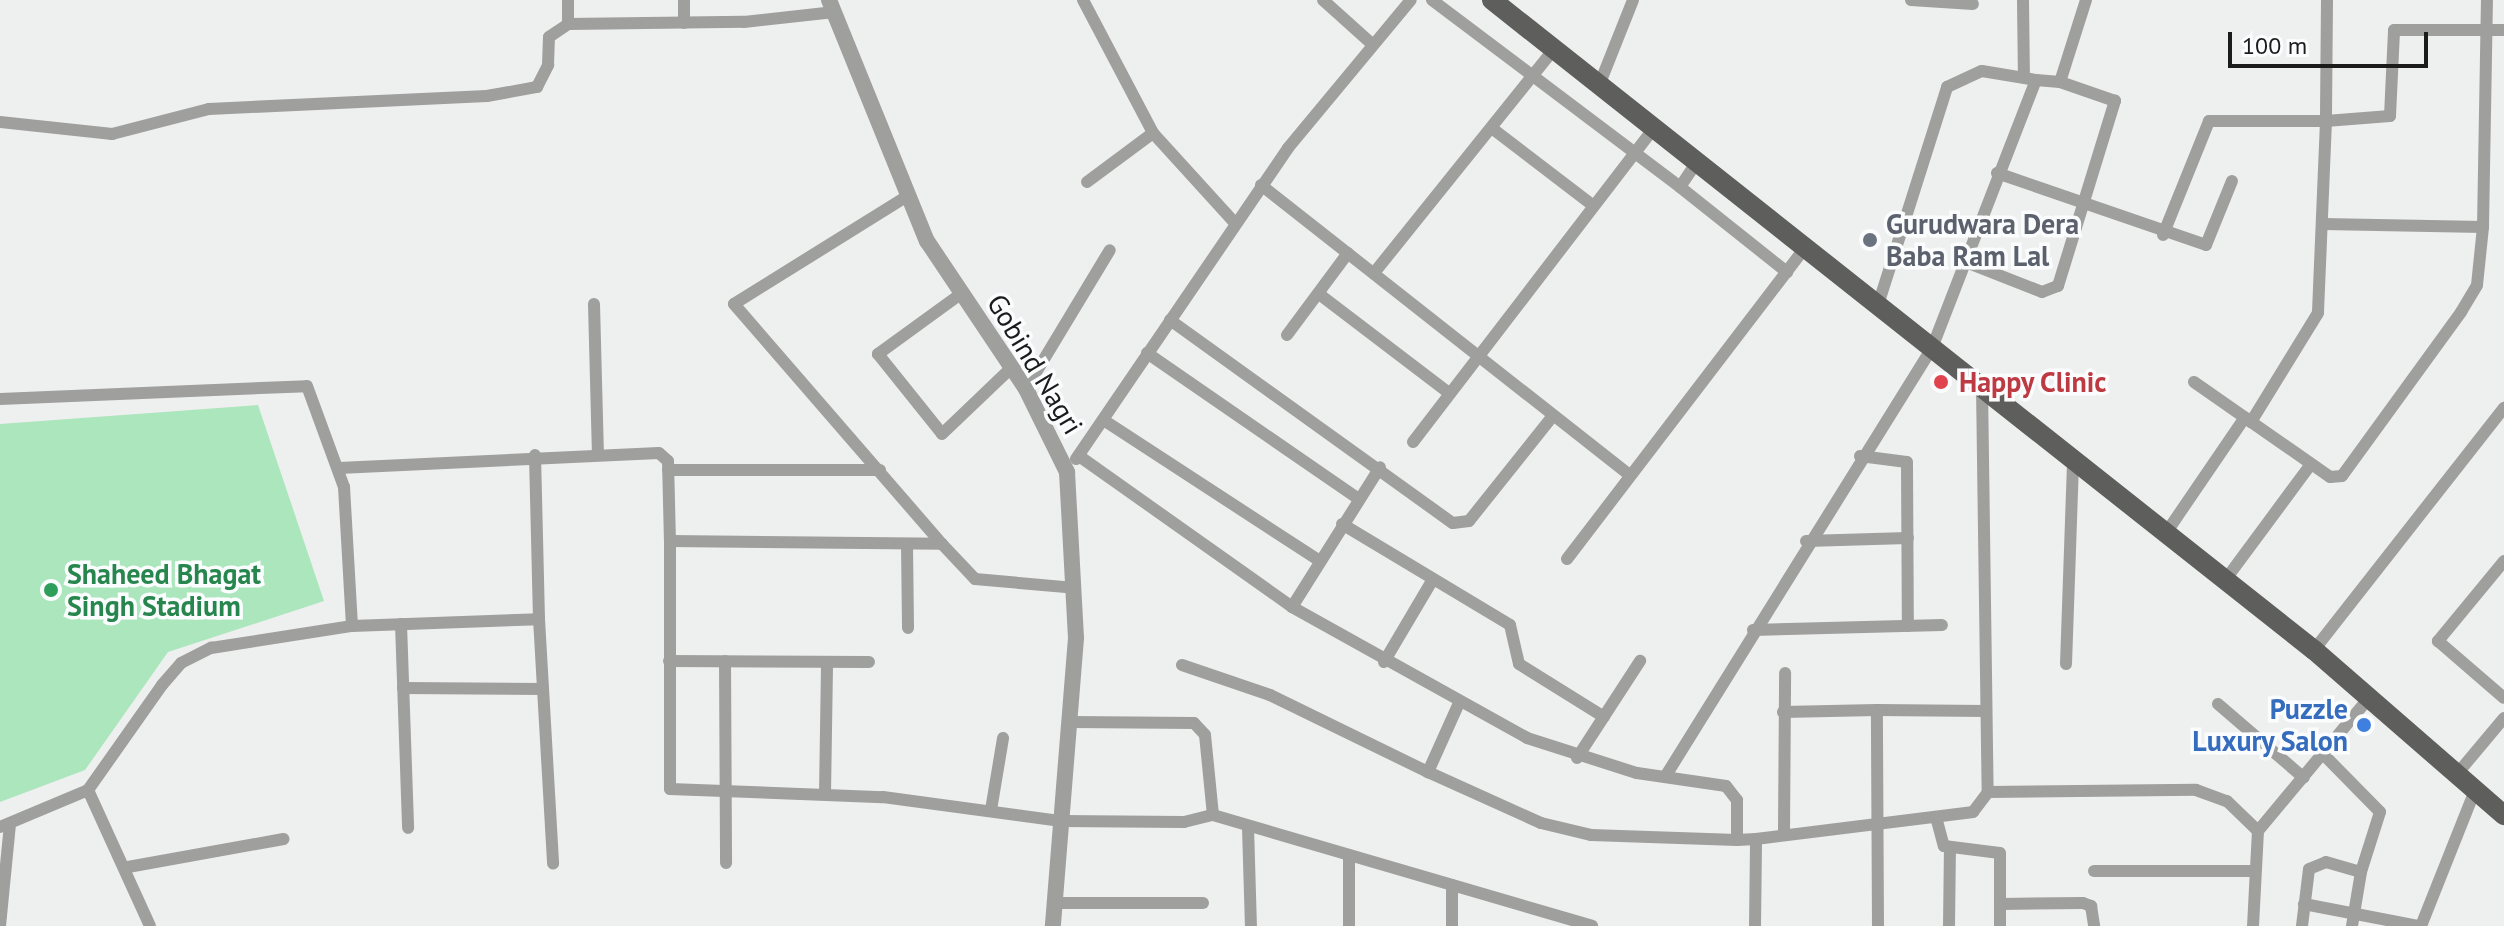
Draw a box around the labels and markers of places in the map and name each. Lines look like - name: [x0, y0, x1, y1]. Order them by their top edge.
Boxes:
- place label: Gurudwara Dera Baba Ram Lal: [1886, 207, 2079, 273]
- marker: Gurudwara Dera Baba Ram Lal: [1861, 231, 1879, 249]
- place label: Happy Clinic: [1959, 365, 2108, 399]
- marker: Happy Clinic: [1930, 371, 1952, 393]
- place label: Shaheed Bhagat Singh Stadium: [67, 557, 261, 623]
- marker: Shaheed Bhagat Singh Stadium: [42, 581, 60, 599]
- place label: Puzzle Luxury Salon: [2191, 692, 2348, 758]
- marker: Puzzle Luxury Salon: [2355, 716, 2373, 734]

